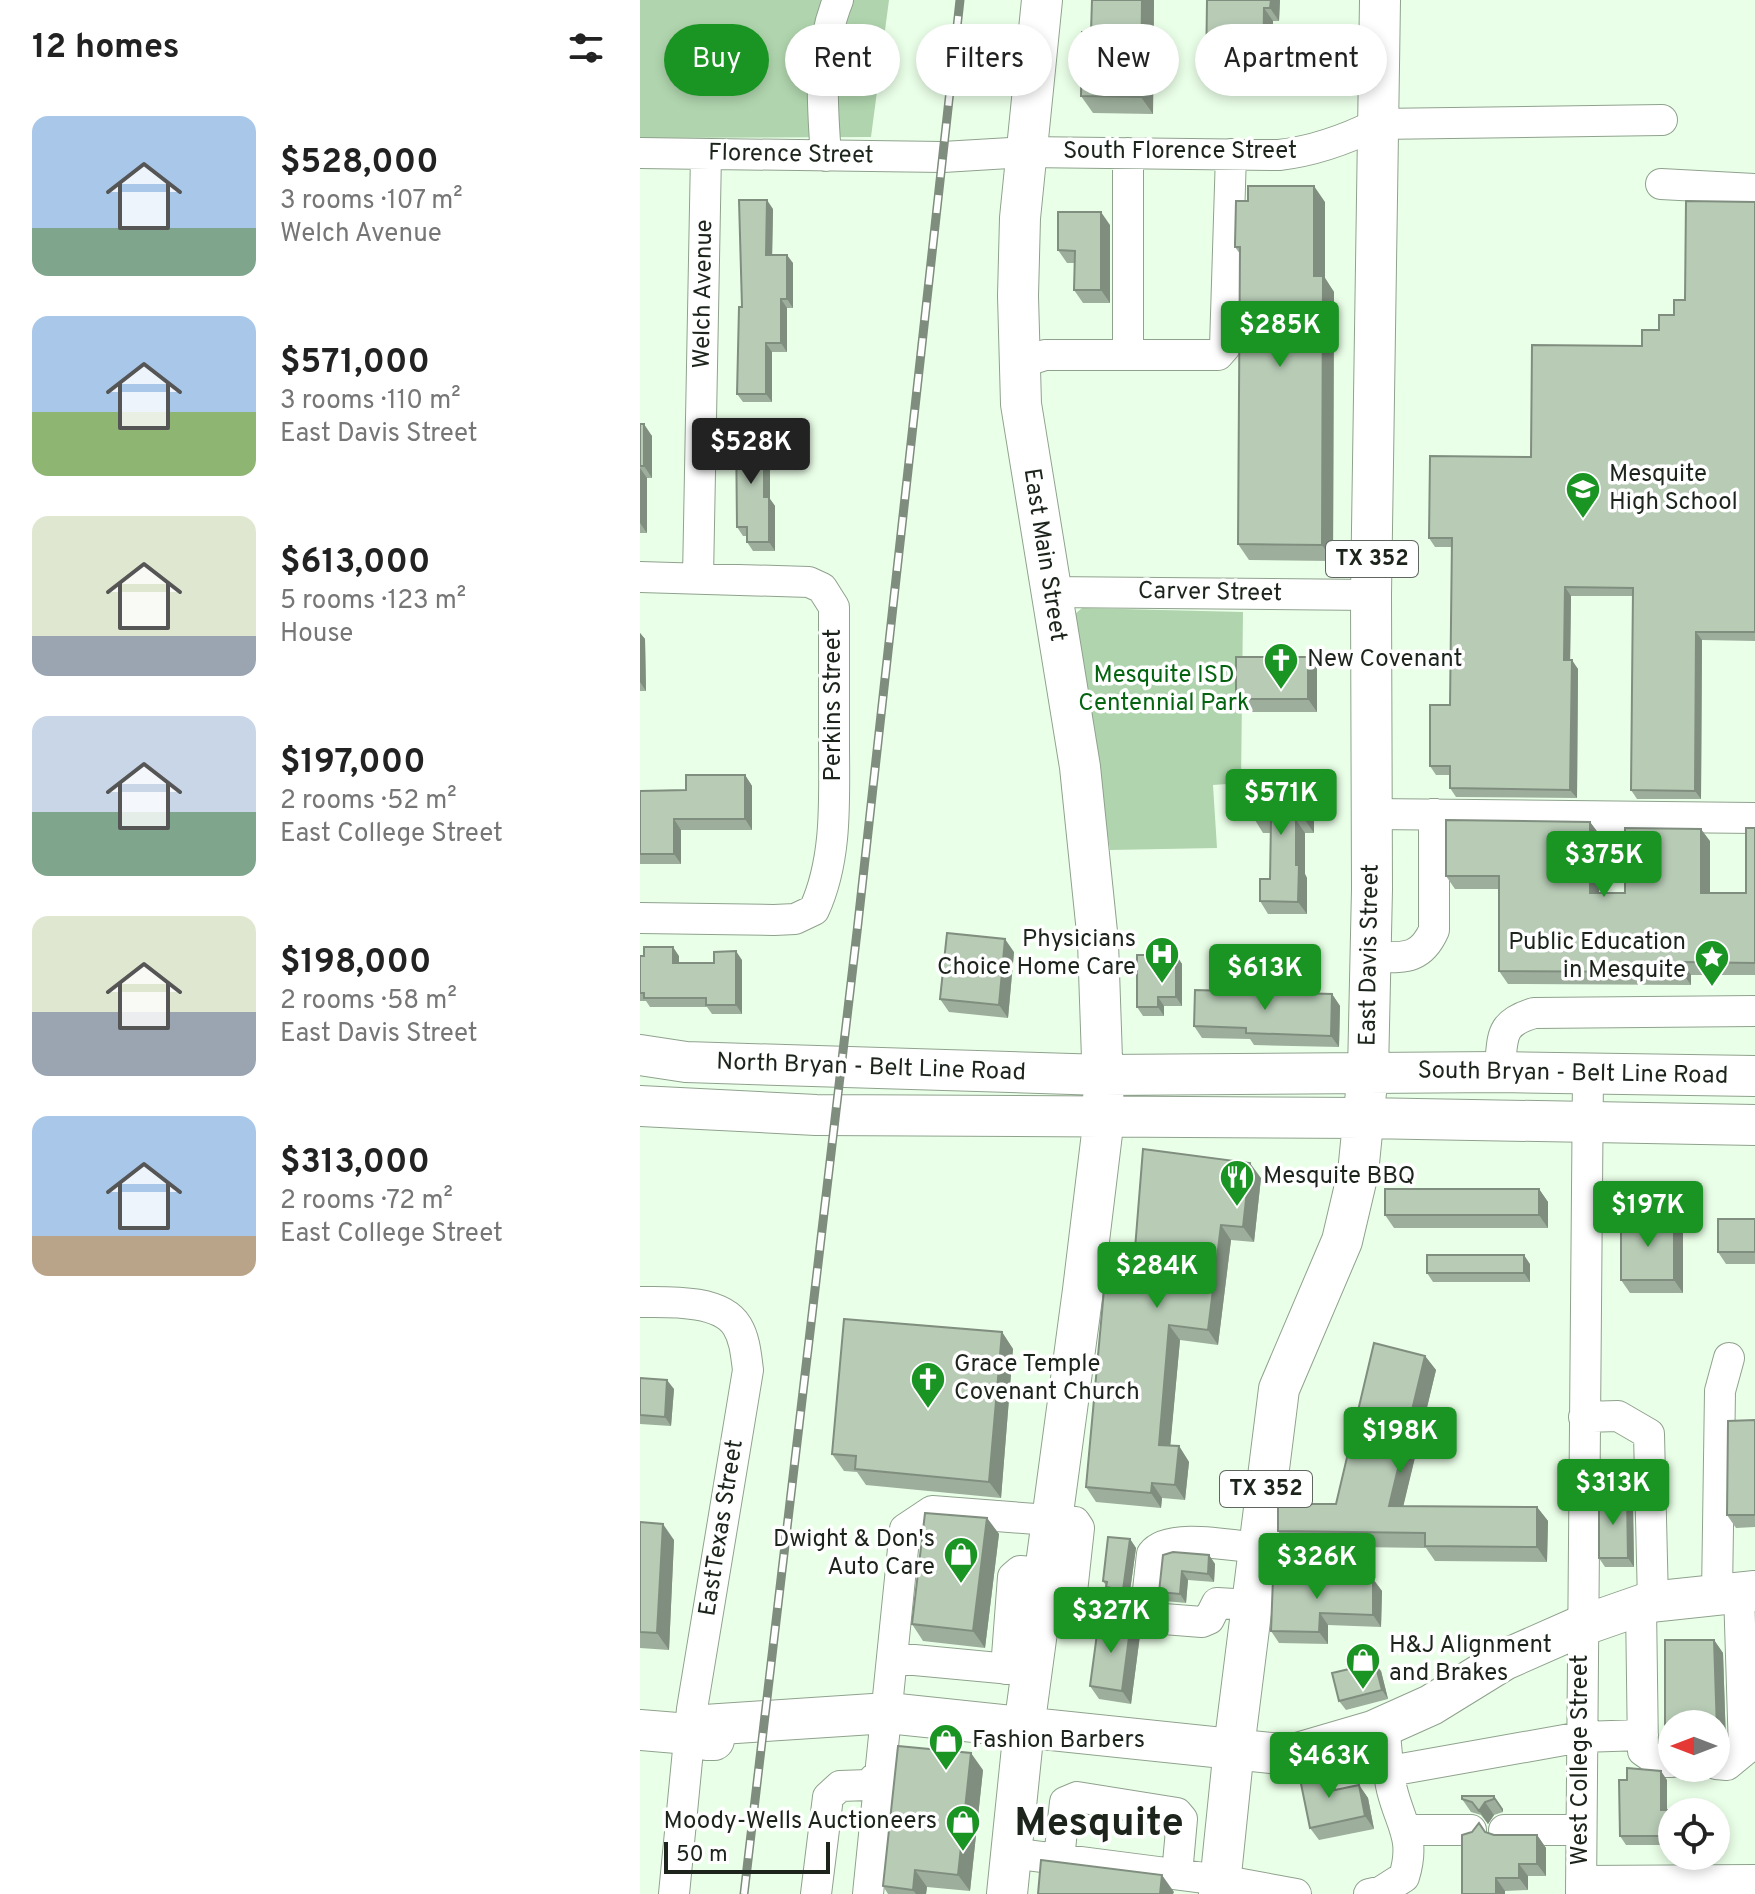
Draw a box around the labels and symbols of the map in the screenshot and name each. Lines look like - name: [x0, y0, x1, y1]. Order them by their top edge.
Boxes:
- street label: South Florence Street: [1063, 137, 1297, 167]
- street label: Florence Street: [708, 139, 874, 171]
- street label: Welch Avenue: [688, 219, 720, 369]
- pin: $285K: [1224, 301, 1336, 369]
- pin: $528K: [695, 418, 807, 486]
- place label: Mesquite High School: [1609, 460, 1738, 518]
- street label: East Main Street: [1015, 466, 1073, 644]
- school or university icon: Mesquite High School: [1564, 470, 1602, 520]
- road number: TX 352: [1326, 541, 1418, 577]
- street label: Carver Street: [1138, 577, 1282, 609]
- street label: Perkins Street: [819, 629, 849, 781]
- church icon: New Covenant: [1262, 641, 1300, 691]
- place label: New Covenant: [1307, 645, 1463, 675]
- park label: Mesquite ISD Centennial Park: [1078, 661, 1250, 719]
- pin: $571K: [1225, 769, 1337, 837]
- pin: $375K: [1548, 831, 1660, 899]
- street label: East Davis Street: [1353, 864, 1387, 1046]
- place label: Physicians Choice Home Care: [937, 925, 1136, 983]
- place label: Public Education in Mesquite: [1508, 928, 1686, 986]
- hospital icon: Physicians Choice Home Care: [1143, 935, 1181, 985]
- place icon: Public Education in Mesquite: [1693, 938, 1731, 988]
- pin: $613K: [1209, 944, 1321, 1012]
- street label: North Bryan - Belt Line Road: [716, 1048, 1026, 1088]
- street label: South Bryan - Belt Line Road: [1417, 1056, 1729, 1092]
- restaurant icon: Mesquite BBQ: [1218, 1158, 1256, 1208]
- place label: Mesquite BBQ: [1263, 1162, 1415, 1192]
- pin: $197K: [1592, 1181, 1704, 1249]
- pin: $284K: [1101, 1242, 1213, 1310]
- place label: Grace Temple Covenant Church: [954, 1350, 1140, 1408]
- church icon: Grace Temple Covenant Church: [909, 1360, 947, 1410]
- pin: $198K: [1344, 1407, 1456, 1475]
- street label: EastTexas Street: [693, 1438, 751, 1618]
- pin: $313K: [1557, 1459, 1669, 1527]
- road number: TX 352: [1220, 1471, 1312, 1507]
- place label: Dwight & Don's Auto Care: [773, 1525, 935, 1583]
- pin: $326K: [1261, 1533, 1373, 1601]
- shop icon: Dwight & Don's Auto Care: [942, 1535, 980, 1585]
- pin: $327K: [1055, 1587, 1167, 1655]
- place label: H&J Alignment and Brakes: [1389, 1631, 1552, 1689]
- shop icon: H&J Alignment and Brakes: [1344, 1641, 1382, 1691]
- street label: West College Street: [1566, 1654, 1596, 1866]
- north arrow: [1658, 1710, 1730, 1782]
- shop icon: Fashion Barbers: [927, 1722, 965, 1772]
- place label: Fashion Barbers: [972, 1726, 1145, 1756]
- pin: $463K: [1273, 1732, 1385, 1800]
- district label: Mesquite: [1014, 1800, 1184, 1850]
- shop icon: Moody-Wells Auctioneers: [944, 1803, 982, 1853]
- place label: Moody-Wells Auctioneers: [664, 1807, 937, 1837]
- scale bar: [664, 1838, 830, 1874]

